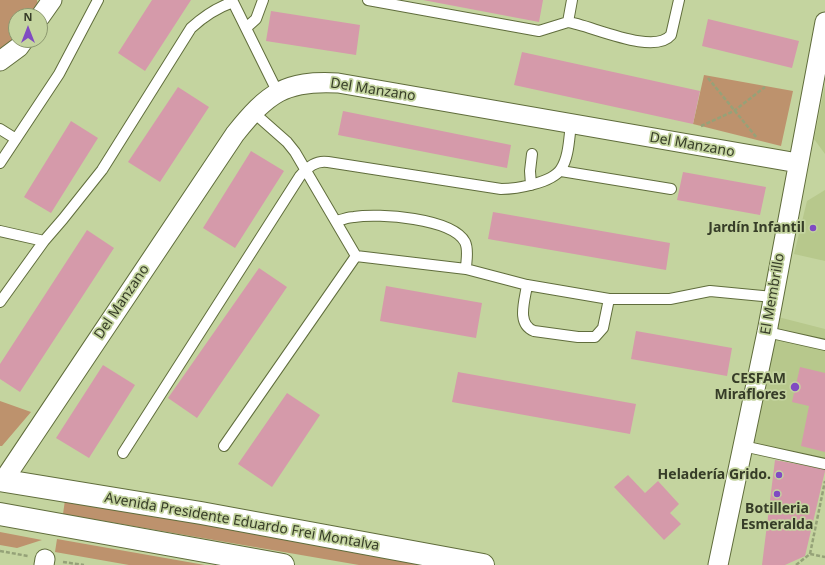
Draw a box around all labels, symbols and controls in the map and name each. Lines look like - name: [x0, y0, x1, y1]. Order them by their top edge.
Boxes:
- north arrow: [8, 8, 48, 48]
- text: N: [24, 9, 32, 24]
- street label: Del Manzano: [329, 75, 417, 105]
- street label: Del Manzano: [648, 129, 736, 161]
- place label: Jardín Infantil: [708, 220, 805, 236]
- marker: Jardín Infantil: [808, 223, 818, 233]
- street label: El Membrillo: [758, 252, 788, 336]
- street label: Del Manzano: [91, 262, 153, 342]
- place label: CESFAM Miraflores: [714, 371, 786, 404]
- marker: CESFAM Miraflores: [789, 381, 801, 393]
- place label: Heladería Grido.: [658, 467, 771, 483]
- marker: Heladería Grido.: [774, 470, 784, 480]
- marker: Botilleria Esmeralda: [772, 489, 782, 499]
- street label: Avenida Presidente Eduardo Frei Montalva: [103, 490, 381, 554]
- place label: Botilleria Esmeralda: [741, 501, 813, 534]

